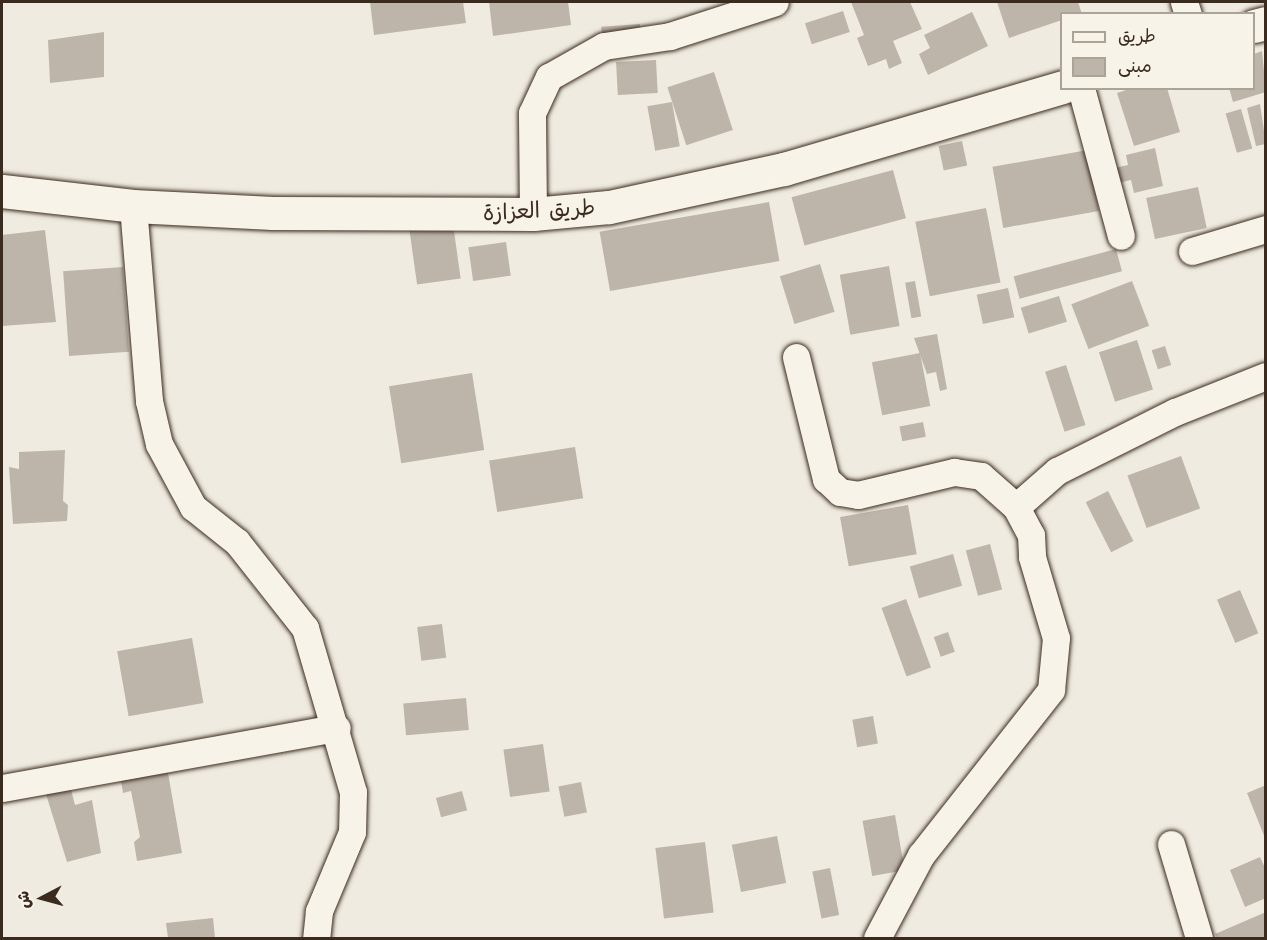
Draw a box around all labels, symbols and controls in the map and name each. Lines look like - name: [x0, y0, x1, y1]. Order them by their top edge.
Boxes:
- legend: [1060, 12, 1255, 90]
- text: طريق: [1118, 24, 1156, 49]
- text: مبنى: [1118, 54, 1152, 79]
- street label: طريق العزازة: [482, 195, 596, 227]
- north arrow: [12, 868, 72, 928]
- text: ش: [12, 890, 36, 910]

